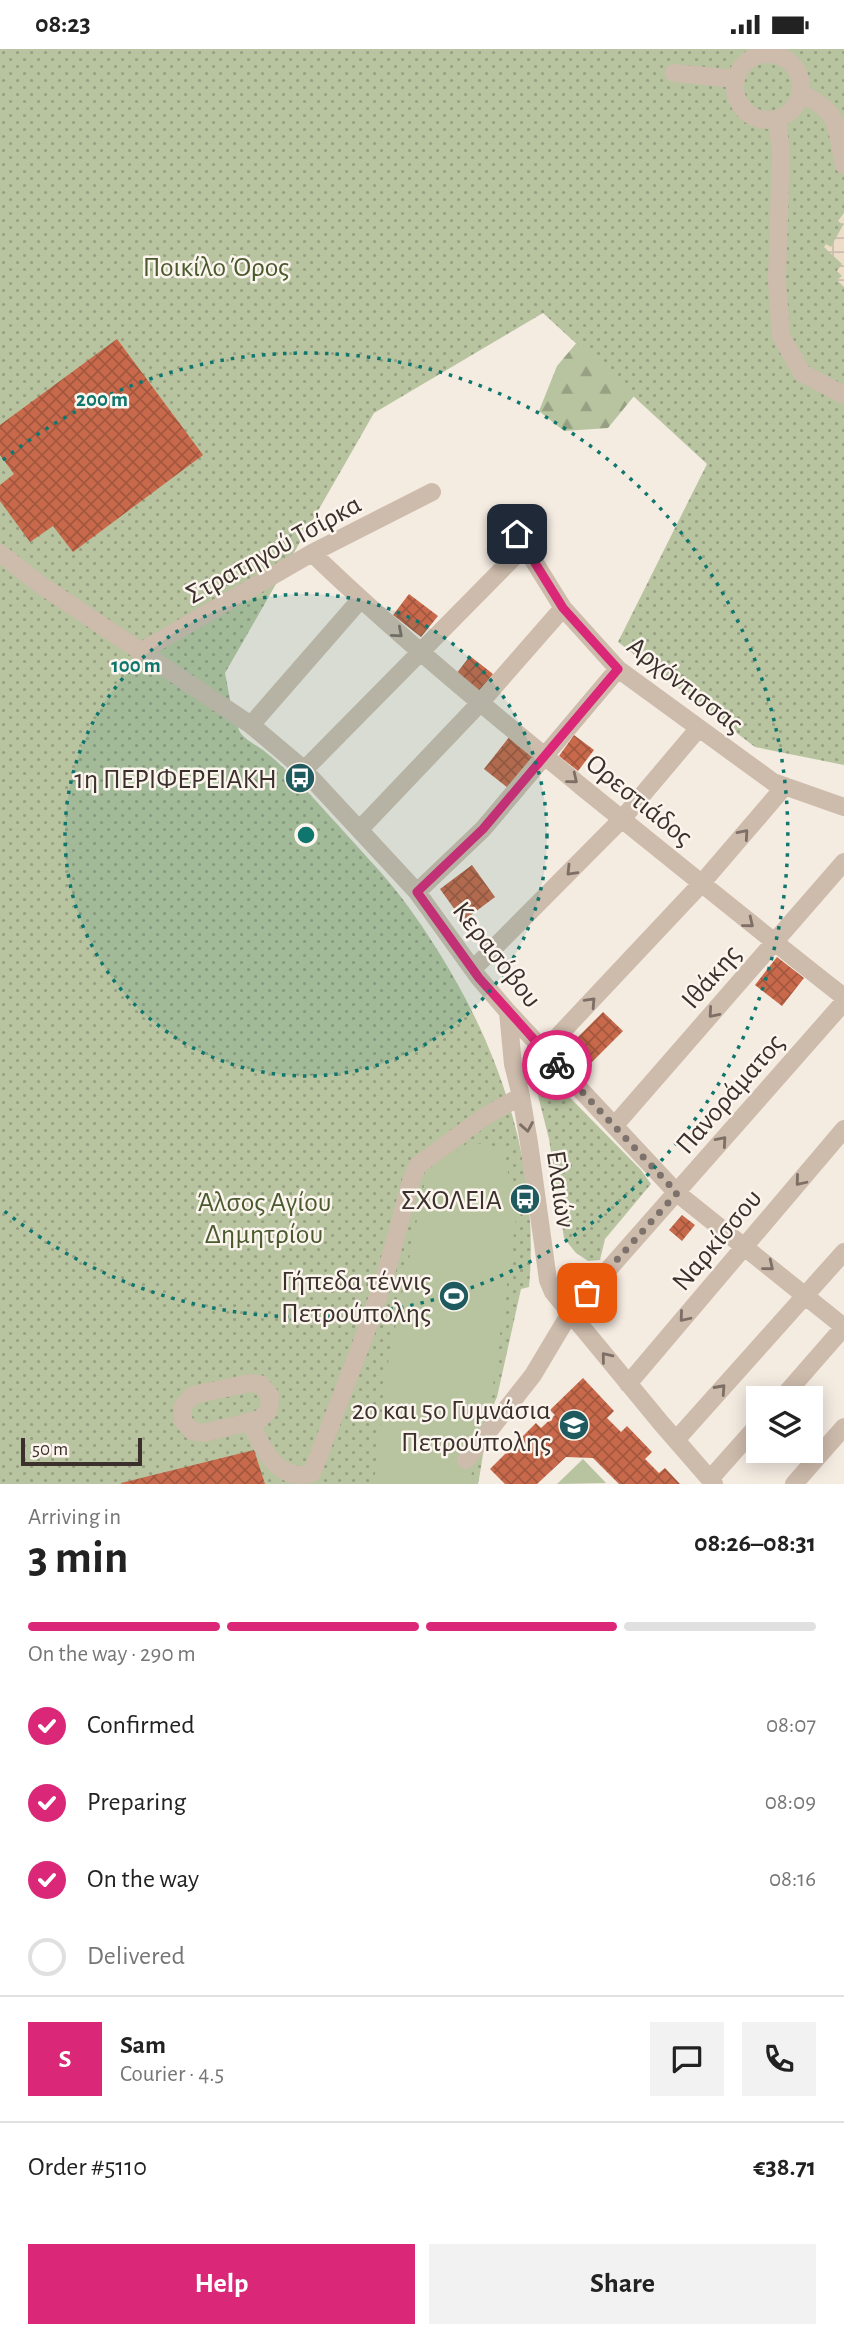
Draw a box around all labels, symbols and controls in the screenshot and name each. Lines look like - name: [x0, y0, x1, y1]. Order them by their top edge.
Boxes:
- text: 08:23: [35, 11, 91, 37]
- park label: Ποικίλο Όρος: [143, 254, 289, 282]
- text: 200 m: [76, 389, 128, 410]
- street label: Στρατηγού Τσίρκα: [182, 490, 366, 609]
- pin: [487, 504, 547, 564]
- icon: home: [498, 515, 536, 553]
- one-way arrow: [390, 625, 403, 637]
- street label: Αρχόντισσας: [622, 632, 748, 739]
- text: 100 m: [111, 655, 161, 676]
- street label: Ορεστιάδος: [580, 749, 697, 852]
- bus stop icon: 1η ΠΕΡΙΦΕΡΕΙΑΚΗ: [283, 761, 317, 795]
- place label: 1η ΠΕΡΙΦΕΡΕΙΑΚΗ: [74, 766, 277, 794]
- one-way arrow: [564, 771, 577, 783]
- centre of rings: [294, 823, 318, 847]
- one-way arrow: [736, 829, 748, 842]
- one-way arrow: [567, 863, 580, 876]
- street label: Κερασόβου: [447, 897, 546, 1013]
- one-way arrow: [740, 915, 753, 927]
- street label: Ιθάκης: [677, 940, 746, 1014]
- one-way arrow: [583, 997, 595, 1010]
- one-way arrow: [709, 1005, 721, 1018]
- street label: Πανοράματος: [671, 1029, 790, 1160]
- courier: [522, 1030, 592, 1100]
- icon: bike: [538, 1046, 576, 1084]
- one-way arrow: [519, 1121, 534, 1133]
- one-way arrow: [714, 1137, 726, 1150]
- street label: Ελαιών: [541, 1149, 579, 1230]
- one-way arrow: [796, 1173, 808, 1186]
- bus stop icon: ΣΧΟΛΕΙΑ: [508, 1182, 542, 1216]
- street label: Ναρκίσσου: [667, 1184, 768, 1296]
- place label: ΣΧΟΛΕΙΑ: [401, 1187, 502, 1215]
- park label: Άλσος Αγίου Δημητρίου: [196, 1189, 332, 1249]
- one-way arrow: [760, 1258, 773, 1270]
- pin: [557, 1263, 617, 1323]
- place label: Γήπεδα τέννις Πετρούπολης: [281, 1268, 431, 1328]
- icon: bag: [568, 1274, 606, 1312]
- sports icon: Γήπεδα τέννις Πετρούπολης: [437, 1279, 471, 1313]
- one-way arrow: [680, 1309, 692, 1322]
- one-way arrow: [602, 1353, 615, 1365]
- one-way arrow: [713, 1384, 725, 1397]
- map controls: [746, 1386, 823, 1463]
- button: layers: [746, 1386, 823, 1463]
- place label: 2ο και 5ο Γυμνάσια Πετρούπολης: [352, 1397, 551, 1457]
- school or university icon: 2ο και 5ο Γυμνάσια Πετρούπολης: [557, 1408, 591, 1442]
- scale bar: [21, 1435, 142, 1467]
- text: 50 m: [32, 1440, 68, 1459]
- text: Arriving in: [28, 1506, 121, 1529]
- text: 08:26–08:31: [694, 1530, 816, 1556]
- text: 3 min: [28, 1535, 128, 1581]
- text: On the way · 290 m: [28, 1643, 196, 1666]
- icon: check: [28, 1707, 66, 1745]
- text: Confirmed: [87, 1712, 195, 1738]
- text: 08:07: [766, 1714, 816, 1737]
- icon: check: [28, 1784, 66, 1822]
- text: Preparing: [87, 1789, 186, 1815]
- text: 08:09: [765, 1791, 816, 1814]
- icon: check: [28, 1861, 66, 1899]
- text: On the way: [87, 1866, 199, 1892]
- text: 08:16: [769, 1868, 816, 1891]
- text: Delivered: [87, 1943, 185, 1969]
- button: chat: [650, 2022, 724, 2096]
- button: phone: [742, 2022, 816, 2096]
- text: Sam: [120, 2032, 166, 2058]
- text: S: [59, 2046, 71, 2072]
- text: Courier · 4.5: [120, 2063, 224, 2086]
- text: Order #5110: [28, 2154, 147, 2180]
- text: €38.71: [753, 2154, 816, 2180]
- button: Help: [28, 2244, 415, 2324]
- button: Share: [429, 2244, 816, 2324]

